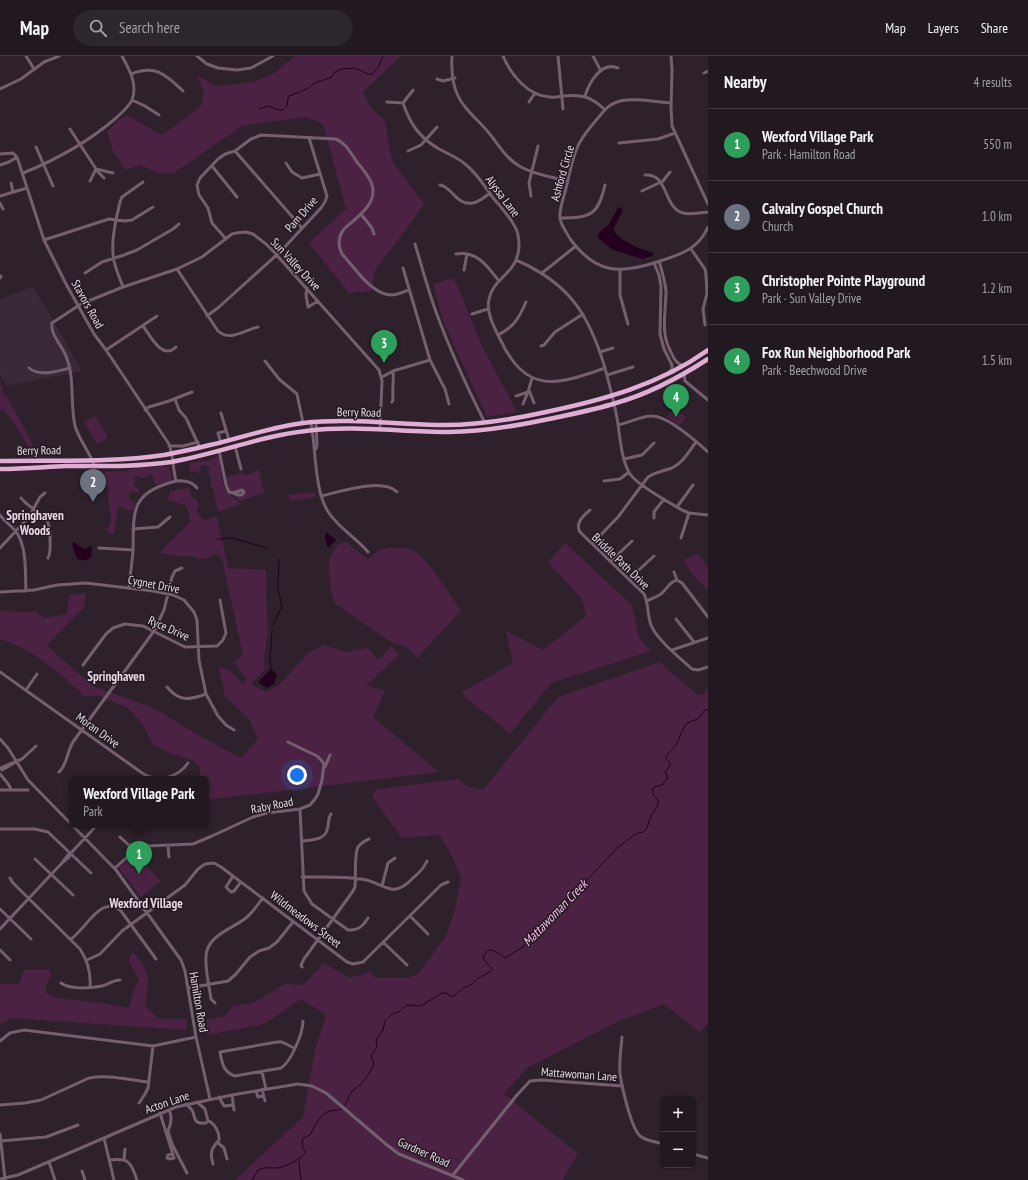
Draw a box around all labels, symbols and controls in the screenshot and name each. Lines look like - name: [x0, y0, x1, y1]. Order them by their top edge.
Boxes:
- search box: [73, 10, 353, 46]
- text: Map: [20, 16, 49, 40]
- icon: search: [87, 17, 109, 39]
- text: Search here: [119, 18, 180, 37]
- text: Map: [885, 19, 906, 37]
- text: Layers: [928, 19, 959, 37]
- text: Share: [981, 19, 1008, 37]
- text: Nearby: [724, 71, 767, 93]
- text: 4 results: [973, 74, 1012, 91]
- text: Wexford Village Park: [762, 127, 873, 146]
- text: 1: [734, 136, 740, 153]
- text: 550 m: [983, 136, 1012, 153]
- street label: Ashford Circle: [547, 143, 577, 203]
- text: Park · Hamilton Road: [762, 146, 856, 163]
- street label: Alyssa Lane: [482, 172, 524, 220]
- street label: Pam Drive: [282, 193, 320, 235]
- text: Calvalry Gospel Church: [762, 199, 883, 218]
- text: 2: [734, 208, 740, 225]
- text: 1.0 km: [982, 208, 1012, 225]
- text: Church: [762, 218, 793, 235]
- street label: Sun Valley Drive: [268, 235, 324, 293]
- text: Christopher Pointe Playground: [762, 271, 925, 290]
- street label: Stavors Road: [68, 277, 108, 331]
- text: 3: [734, 280, 740, 297]
- text: 1.2 km: [982, 280, 1012, 297]
- text: Park · Sun Valley Drive: [762, 290, 861, 307]
- pin: 3: [371, 330, 397, 363]
- text: Fox Run Neighborhood Park: [762, 343, 910, 362]
- text: 4: [734, 352, 740, 369]
- text: 1.5 km: [982, 352, 1012, 369]
- text: Park · Beechwood Drive: [762, 362, 867, 379]
- pin: 4: [663, 384, 689, 417]
- street label: Berry Road: [337, 404, 381, 420]
- street label: Berry Road: [17, 442, 61, 458]
- pin: 2: [80, 469, 106, 502]
- district label: Springhaven Woods: [6, 507, 64, 539]
- street label: Briddle Path Drive: [589, 530, 653, 592]
- street label: Cygnet Drive: [127, 572, 181, 596]
- street label: Ryce Drive: [146, 612, 192, 644]
- district label: Springhaven: [87, 668, 145, 685]
- street label: Moran Drive: [73, 709, 123, 751]
- your location: [287, 765, 307, 785]
- popup: [69, 776, 209, 828]
- text: Wexford Village Park: [83, 784, 195, 803]
- street label: Raby Road: [250, 794, 294, 816]
- text: Park: [83, 803, 103, 820]
- pin: 1: [126, 841, 152, 874]
- water label: Mattawoman Creek: [519, 875, 592, 950]
- street label: Wildmeadows Street: [268, 887, 345, 951]
- district label: Wexford Village: [108, 895, 183, 912]
- street label: Hamilton Road: [186, 971, 212, 1033]
- street label: Mattawoman Lane: [540, 1064, 618, 1084]
- street label: Acton Lane: [143, 1087, 191, 1117]
- map controls: [660, 1096, 696, 1168]
- button: +: [660, 1096, 696, 1132]
- button: −: [660, 1132, 696, 1168]
- street label: Gardner Road: [395, 1134, 453, 1170]

